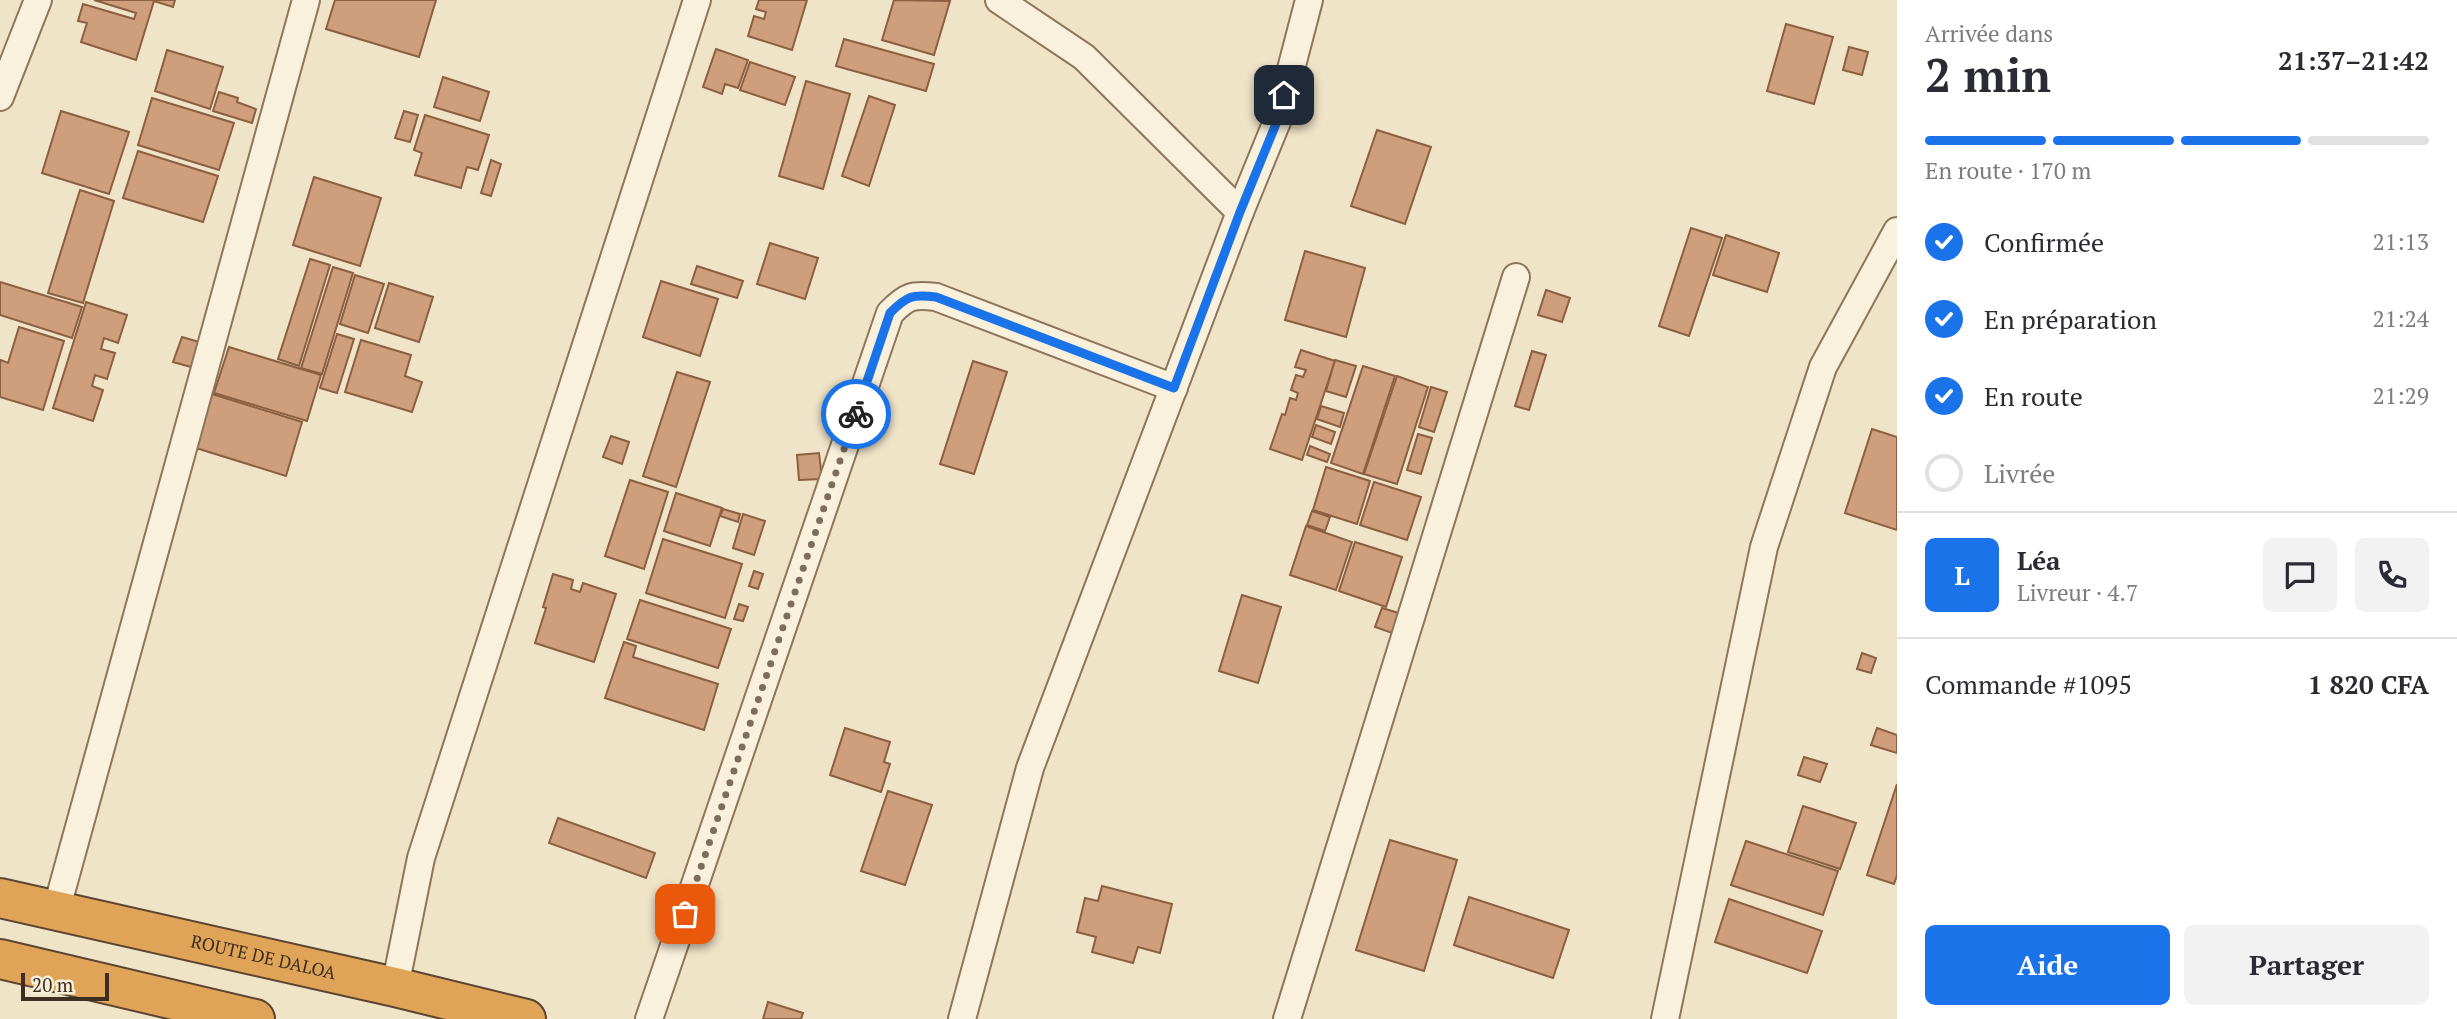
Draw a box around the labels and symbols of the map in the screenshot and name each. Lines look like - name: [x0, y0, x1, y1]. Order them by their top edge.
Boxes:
- pin: [1254, 65, 1314, 125]
- courier: [821, 379, 891, 449]
- pin: [655, 884, 715, 944]
- street label: ROUTE DE DALOA: [189, 928, 339, 985]
- scale bar: [21, 970, 108, 1002]

